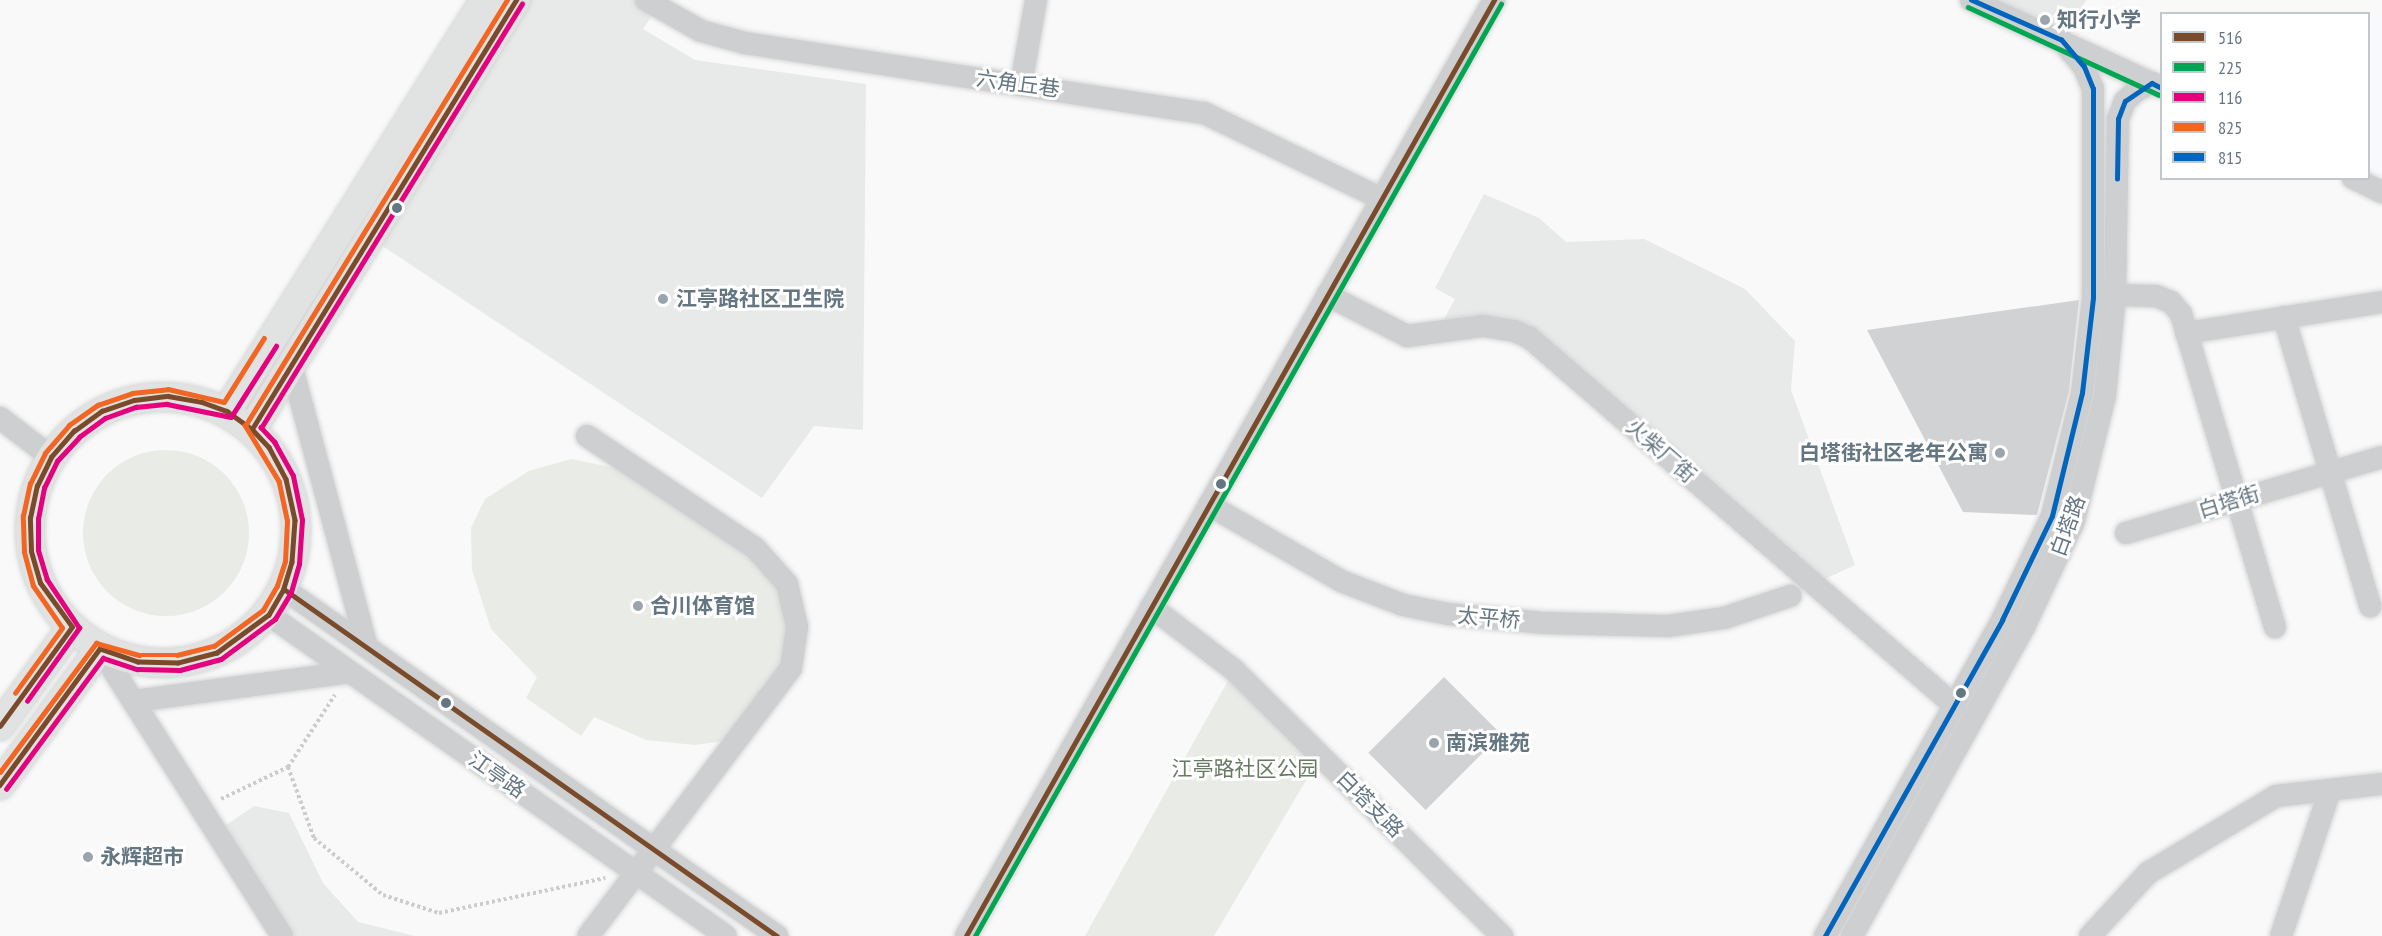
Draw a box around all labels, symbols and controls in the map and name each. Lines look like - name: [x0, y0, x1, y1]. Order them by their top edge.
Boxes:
- place label: 知行小学: [2057, 7, 2141, 33]
- legend: [2160, 12, 2370, 180]
- marker: 知行小学: [2038, 13, 2052, 27]
- text: 516: [2218, 26, 2242, 49]
- text: 225: [2218, 56, 2242, 79]
- street label: 六角丘巷: [975, 66, 1061, 102]
- text: 116: [2218, 86, 2242, 109]
- text: 825: [2218, 116, 2242, 139]
- text: 815: [2218, 146, 2242, 169]
- unlabelled marker: [391, 202, 403, 214]
- place label: 江亭路社区卫生院: [676, 286, 844, 312]
- marker: 江亭路社区卫生院: [654, 290, 672, 308]
- street label: 火柴厂街: [1621, 414, 1701, 488]
- place label: 白塔街社区老年公寓: [1799, 440, 1988, 466]
- marker: 白塔街社区老年公寓: [1993, 446, 2007, 460]
- unlabelled marker: [1215, 478, 1227, 490]
- street label: 白塔街: [2195, 481, 2263, 523]
- street label: 白塔路: [2045, 492, 2091, 560]
- place label: 合川体育馆: [650, 593, 755, 619]
- marker: 合川体育馆: [631, 599, 645, 613]
- street label: 太平桥: [1457, 603, 1521, 633]
- unlabelled marker: [1955, 687, 1967, 699]
- unlabelled marker: [440, 697, 452, 709]
- place label: 南滨雅苑: [1446, 730, 1530, 756]
- marker: 南滨雅苑: [1427, 736, 1441, 750]
- street label: 江亭路: [464, 747, 530, 803]
- park label: 江亭路社区公园: [1172, 756, 1318, 782]
- street label: 白塔支路: [1331, 765, 1409, 843]
- place label: 永辉超市: [100, 844, 184, 870]
- marker: 永辉超市: [81, 850, 95, 864]

